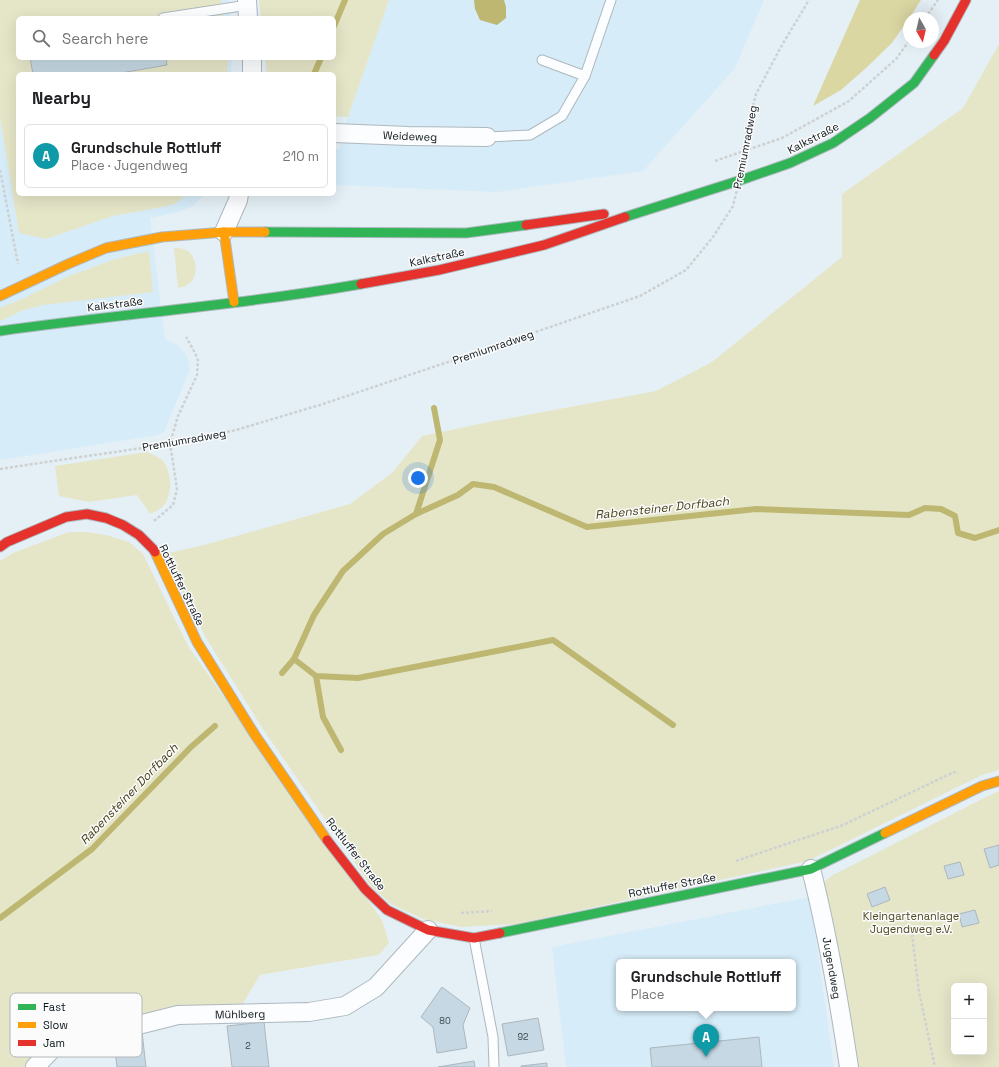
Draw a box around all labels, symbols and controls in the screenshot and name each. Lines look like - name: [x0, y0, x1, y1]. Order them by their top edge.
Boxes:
- north arrow: [903, 12, 939, 48]
- search box: [16, 16, 336, 60]
- icon: search: [30, 27, 52, 49]
- text: Search here: [62, 29, 148, 48]
- text: Nearby: [32, 87, 91, 109]
- street label: Premiumradweg: [730, 104, 760, 190]
- street label: Kalkstraße: [785, 119, 841, 157]
- street label: Weideweg: [383, 128, 437, 144]
- text: Grundschule Rottluff: [71, 138, 221, 157]
- text: A: [42, 148, 50, 165]
- text: 210 m: [283, 148, 319, 165]
- text: Place · Jugendweg: [71, 157, 188, 174]
- street label: Kalkstraße: [408, 244, 466, 270]
- street label: Kalkstraße: [86, 294, 144, 314]
- street label: Premiumradweg: [451, 327, 535, 367]
- street label: Premiumradweg: [141, 426, 227, 454]
- your location: [408, 468, 428, 488]
- water label: Rabensteiner Dorfbach: [594, 493, 730, 523]
- street label: Rottluffer Straße: [156, 542, 208, 628]
- water label: Rabensteiner Dorfbach: [77, 740, 182, 848]
- street label: Rottluffer Straße: [323, 815, 389, 893]
- street label: Rottluffer Straße: [627, 870, 717, 900]
- park label: Kleingartenanlage Jugendweg e.V.: [863, 909, 959, 936]
- street label: Jugendweg: [820, 936, 844, 1000]
- popup: [616, 959, 796, 1011]
- text: Grundschule Rottluff: [631, 967, 781, 986]
- map controls: [951, 983, 987, 1055]
- button: +: [951, 983, 987, 1019]
- text: Place: [631, 986, 665, 1003]
- legend: [10, 993, 142, 1057]
- text: Fast: [43, 1000, 66, 1014]
- street label: Mühlberg: [215, 1007, 265, 1021]
- house number: 80: [439, 1015, 451, 1027]
- text: Slow: [43, 1018, 68, 1032]
- button: −: [951, 1019, 987, 1055]
- pin: A: [693, 1024, 719, 1057]
- house number: 92: [518, 1031, 528, 1043]
- text: Jam: [43, 1036, 65, 1050]
- house number: 2: [245, 1040, 251, 1052]

